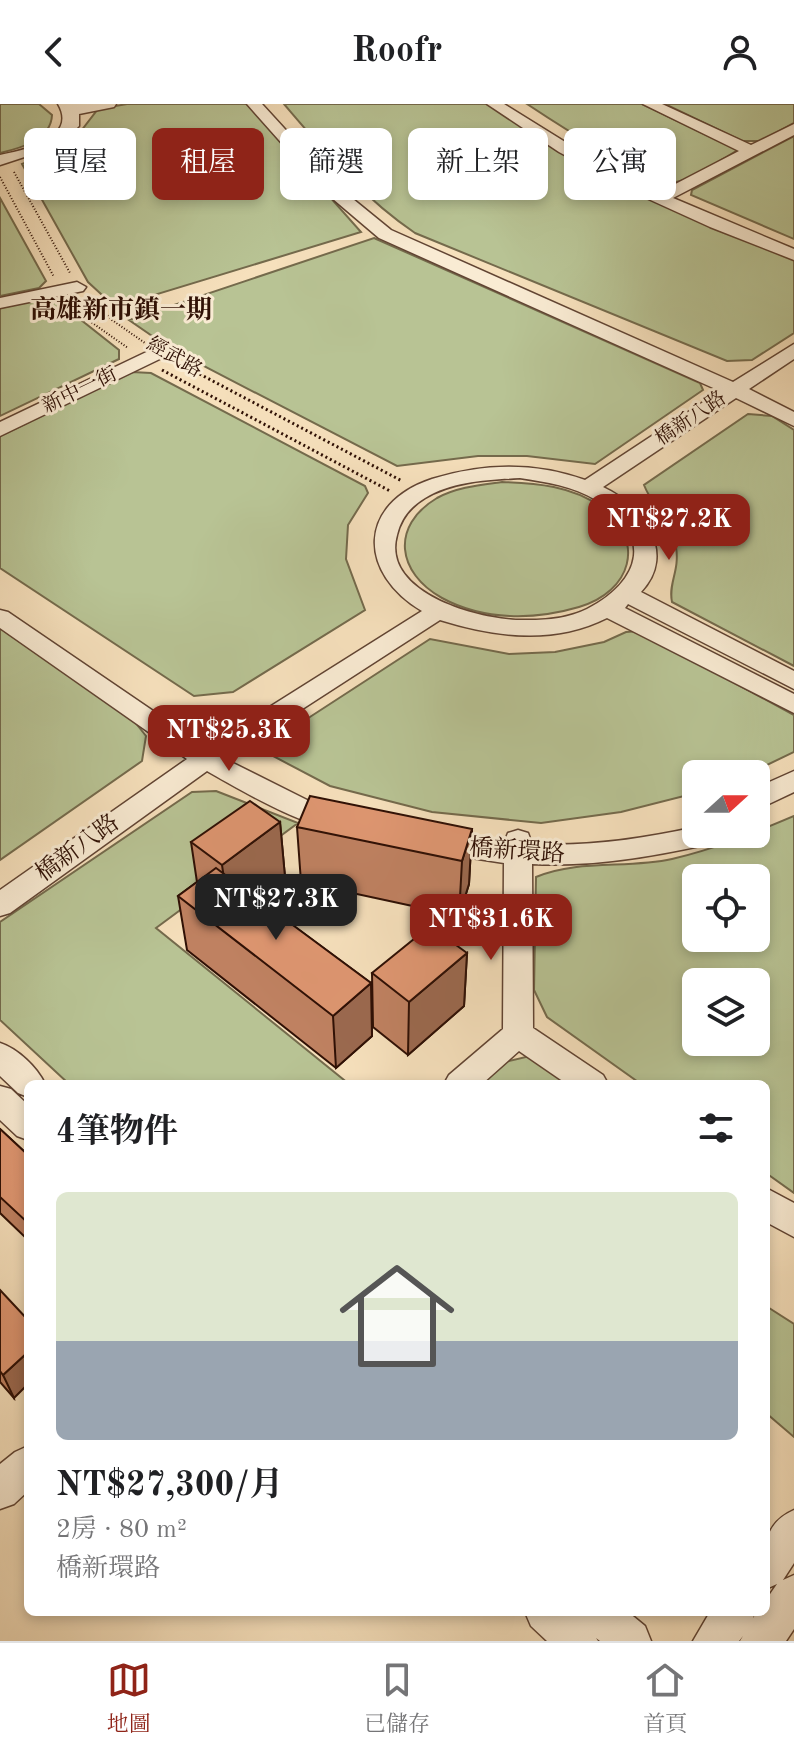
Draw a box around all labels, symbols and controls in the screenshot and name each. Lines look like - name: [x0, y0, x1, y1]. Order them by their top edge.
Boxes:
- icon: back: [32, 30, 76, 74]
- icon: person: [718, 30, 762, 74]
- text: Roofr: [352, 34, 442, 70]
- chip: 買屋: [24, 128, 136, 200]
- chip: 租屋: [152, 128, 264, 200]
- chip: 篩選: [280, 128, 392, 200]
- chip: 新上架: [408, 128, 548, 200]
- chip: 公寓: [564, 128, 676, 200]
- district label: 高雄新市鎮一期: [30, 295, 212, 324]
- street label: 經武路: [143, 333, 206, 382]
- street label: 新中一街: [39, 363, 120, 418]
- street label: 橋新八路: [651, 387, 730, 450]
- pin: NT$27.2K: [586, 494, 752, 562]
- text: NT$27.2K: [606, 507, 732, 533]
- pin: NT$25.3K: [146, 705, 312, 773]
- text: NT$25.3K: [166, 718, 292, 744]
- north arrow: [682, 760, 770, 848]
- map controls: [682, 760, 770, 1056]
- street label: 橋新八路: [30, 809, 124, 887]
- street label: 橋新環路: [468, 834, 566, 867]
- button: locate: [682, 864, 770, 952]
- pin: NT$27.3K: [193, 874, 359, 942]
- text: NT$27.3K: [213, 887, 339, 913]
- pin: NT$31.6K: [408, 894, 574, 962]
- text: NT$31.6K: [428, 907, 554, 933]
- button: layers: [682, 968, 770, 1056]
- icon: filters: [694, 1106, 738, 1150]
- text: 4筆物件: [56, 1116, 178, 1150]
- icon: home: [325, 1244, 469, 1388]
- text: NT$27,300/月: [56, 1469, 283, 1503]
- text: 2房 · 80 m²: [56, 1517, 187, 1543]
- text: 橋新環路: [56, 1556, 160, 1582]
- tab: 地圖: [107, 1658, 151, 1739]
- tab: 已儲存: [364, 1658, 430, 1739]
- tab: 首頁: [643, 1658, 687, 1739]

